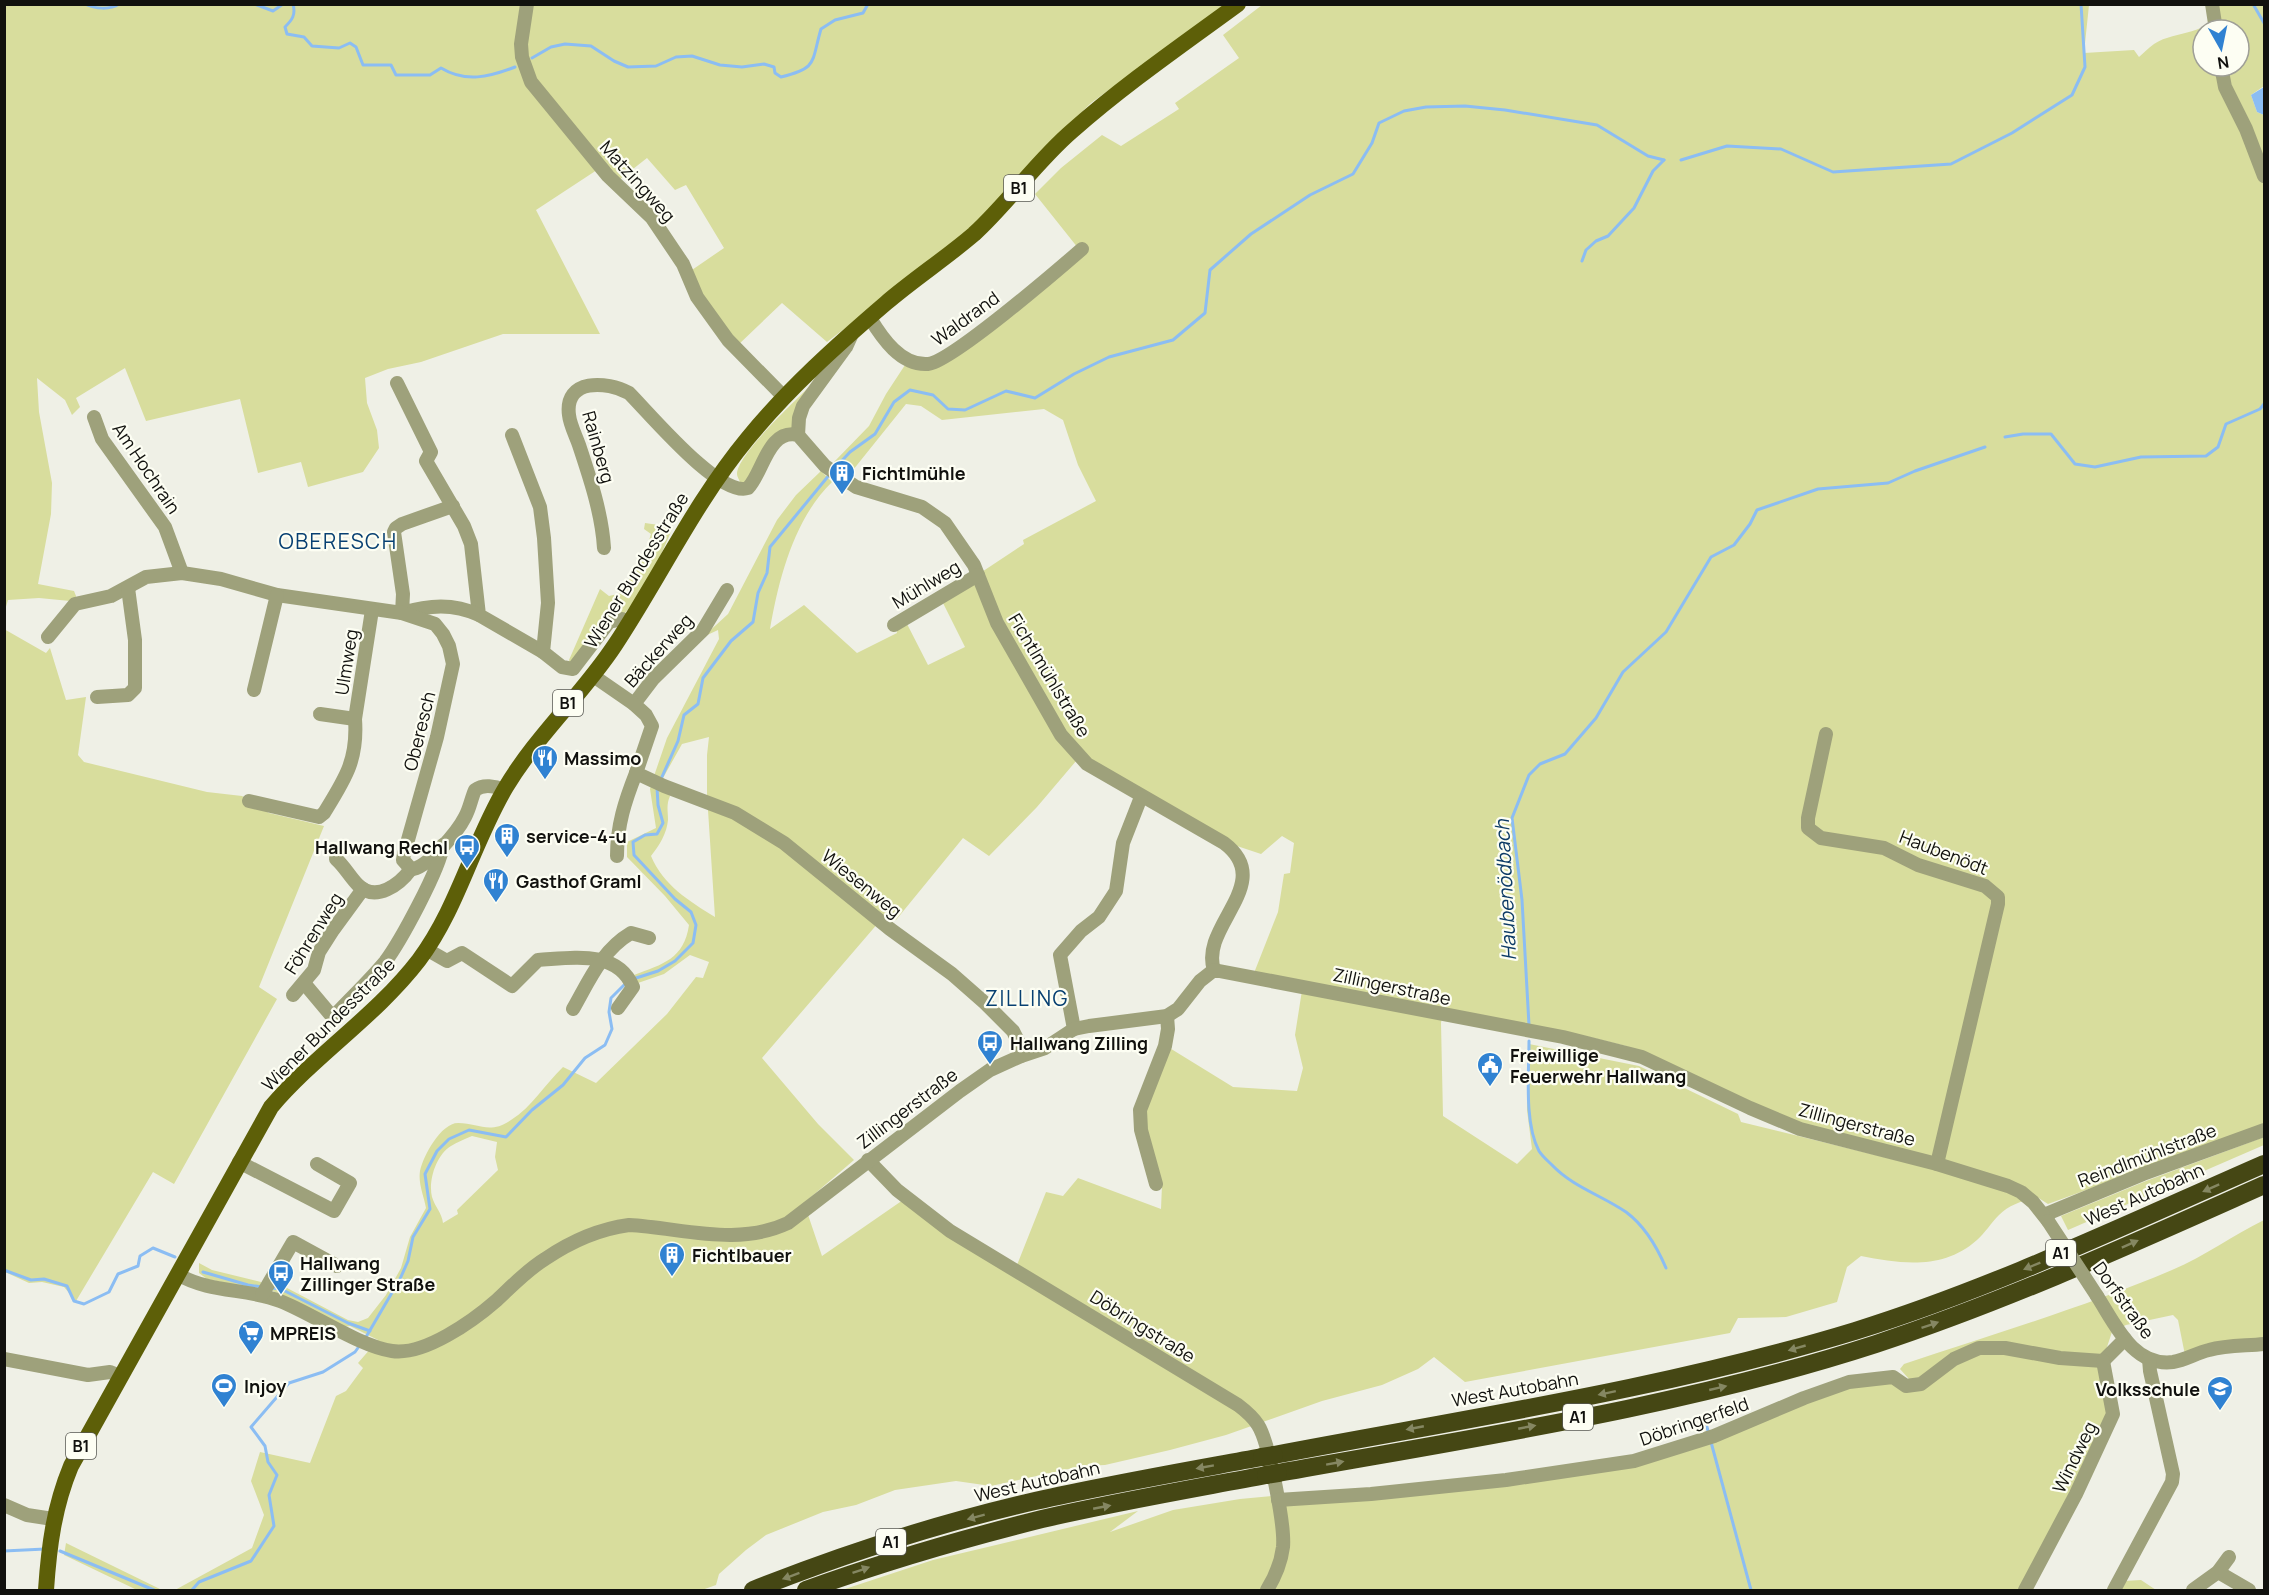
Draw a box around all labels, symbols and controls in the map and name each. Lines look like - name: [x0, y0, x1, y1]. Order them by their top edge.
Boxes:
- north arrow: [2191, 18, 2251, 78]
- text: N: [2216, 51, 2231, 75]
- street label: Matzingweg: [595, 135, 681, 227]
- road number: B1: [1004, 175, 1034, 201]
- street label: Waldrand: [926, 285, 1004, 351]
- street label: Rainberg: [577, 408, 621, 486]
- street label: Am Hochrain: [108, 418, 186, 518]
- building icon: Fichtlmühle: [827, 458, 857, 496]
- place label: Fichtlmühle: [862, 461, 966, 485]
- street label: Wiener Bundesstraße: [578, 488, 694, 652]
- district label: OBERESCH: [278, 527, 398, 555]
- street label: Mühlweg: [888, 554, 964, 614]
- street label: Bäckerweg: [619, 608, 697, 692]
- street label: Fichtlmühlstraße: [1004, 609, 1096, 741]
- street label: Ulmweg: [329, 627, 363, 697]
- street label: Oberesch: [398, 689, 440, 773]
- road number: B1: [553, 690, 583, 716]
- restaurant icon: Massimo: [530, 743, 560, 781]
- place label: Massimo: [564, 746, 641, 770]
- water label: Haubenödbach: [1488, 818, 1522, 961]
- building icon: service-4-u: [492, 821, 522, 859]
- place label: service-4-u: [526, 824, 627, 848]
- street label: Haubenödt: [1896, 824, 1992, 880]
- bus stop icon: Hallwang Rechl: [452, 832, 482, 870]
- place label: Hallwang Rechl: [315, 835, 448, 859]
- street label: Wiesenweg: [817, 843, 907, 923]
- restaurant icon: Gasthof Graml: [481, 866, 511, 904]
- place label: Gasthof Graml: [516, 869, 642, 893]
- street label: Föhrenweg: [278, 888, 348, 978]
- street label: Wiener Bundesstraße: [256, 952, 400, 1096]
- street label: Zillingerstraße: [1331, 962, 1453, 1010]
- district label: ZILLING: [985, 984, 1069, 1012]
- bus stop icon: Hallwang Zilling: [975, 1028, 1005, 1066]
- place label: Hallwang Zilling: [1010, 1031, 1148, 1055]
- place label: Freiwillige Feuerwehr Hallwang: [1510, 1043, 1686, 1088]
- public building icon: Freiwillige Feuerwehr Hallwang: [1475, 1050, 1505, 1088]
- street label: Zillingerstraße: [852, 1062, 962, 1154]
- street label: Zillingerstraße: [1796, 1097, 1918, 1151]
- street label: Reindlmühlstraße: [2074, 1118, 2220, 1192]
- street label: West Autobahn: [2081, 1157, 2207, 1231]
- one-way arrow: [2202, 1183, 2220, 1193]
- one-way arrow: [2122, 1239, 2140, 1249]
- building icon: Fichtlbauer: [657, 1240, 687, 1278]
- road number: A1: [2046, 1240, 2076, 1266]
- place label: Fichtlbauer: [692, 1243, 792, 1267]
- place label: Hallwang Zillinger Straße: [300, 1251, 435, 1296]
- street label: Dorfstraße: [2088, 1257, 2160, 1343]
- bus stop icon: Hallwang Zillinger Straße: [266, 1258, 296, 1296]
- one-way arrow: [2023, 1262, 2041, 1271]
- street label: Döbringstraße: [1086, 1284, 1200, 1368]
- supermarket icon: MPREIS: [236, 1318, 266, 1356]
- one-way arrow: [1921, 1320, 1939, 1330]
- place label: MPREIS: [270, 1321, 336, 1345]
- one-way arrow: [1788, 1344, 1806, 1353]
- street label: West Autobahn: [1450, 1366, 1580, 1412]
- sports icon: Injoy: [209, 1371, 239, 1409]
- place label: Injoy: [244, 1374, 286, 1398]
- school or university icon: Volksschule: [2205, 1374, 2235, 1412]
- place label: Volksschule: [2096, 1377, 2200, 1401]
- one-way arrow: [1709, 1382, 1727, 1392]
- one-way arrow: [1597, 1389, 1616, 1398]
- street label: Döbringerfeld: [1636, 1391, 1752, 1451]
- road number: A1: [1563, 1404, 1593, 1430]
- street label: Windweg: [2046, 1417, 2102, 1497]
- one-way arrow: [1518, 1422, 1536, 1432]
- one-way arrow: [1406, 1424, 1425, 1433]
- road number: B1: [66, 1433, 96, 1459]
- street label: West Autobahn: [972, 1455, 1102, 1507]
- one-way arrow: [1326, 1458, 1345, 1467]
- one-way arrow: [1195, 1463, 1214, 1472]
- one-way arrow: [1092, 1502, 1111, 1512]
- one-way arrow: [967, 1512, 985, 1522]
- road number: A1: [876, 1529, 906, 1555]
- one-way arrow: [852, 1565, 870, 1575]
- one-way arrow: [781, 1572, 799, 1582]

